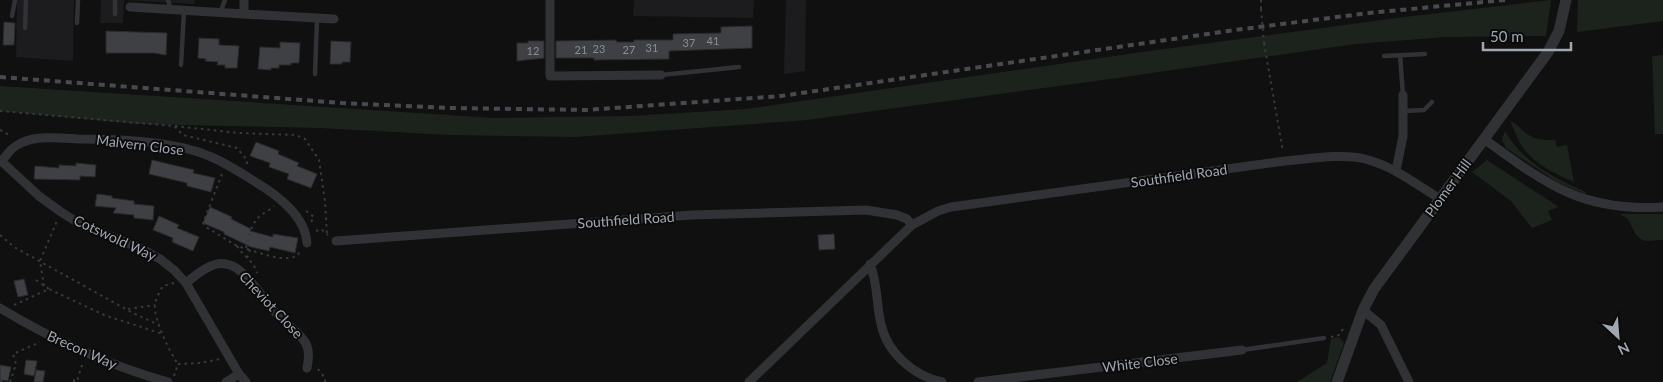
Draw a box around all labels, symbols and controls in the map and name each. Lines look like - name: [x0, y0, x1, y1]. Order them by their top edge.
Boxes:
- scale bar: [1483, 20, 1570, 52]
- text: 50 m: [1490, 27, 1524, 45]
- house number: 41: [707, 34, 719, 47]
- house number: 37: [683, 36, 695, 49]
- house number: 31: [646, 41, 658, 54]
- house number: 23: [593, 42, 605, 55]
- house number: 21: [575, 43, 587, 56]
- house number: 27: [623, 43, 635, 56]
- house number: 12: [527, 44, 539, 57]
- street label: Malvern Close: [95, 131, 185, 158]
- street label: Plomer Hill: [1421, 155, 1474, 220]
- street label: Southfield Road: [1130, 160, 1228, 191]
- street label: Southfield Road: [577, 208, 675, 231]
- street label: Cotswold Way: [71, 211, 160, 264]
- street label: Cheviot Close: [236, 268, 307, 342]
- north arrow: [1593, 312, 1643, 362]
- street label: Brecon Way: [45, 327, 120, 373]
- text: N: [1615, 339, 1632, 359]
- street label: White Close: [1101, 349, 1178, 376]

